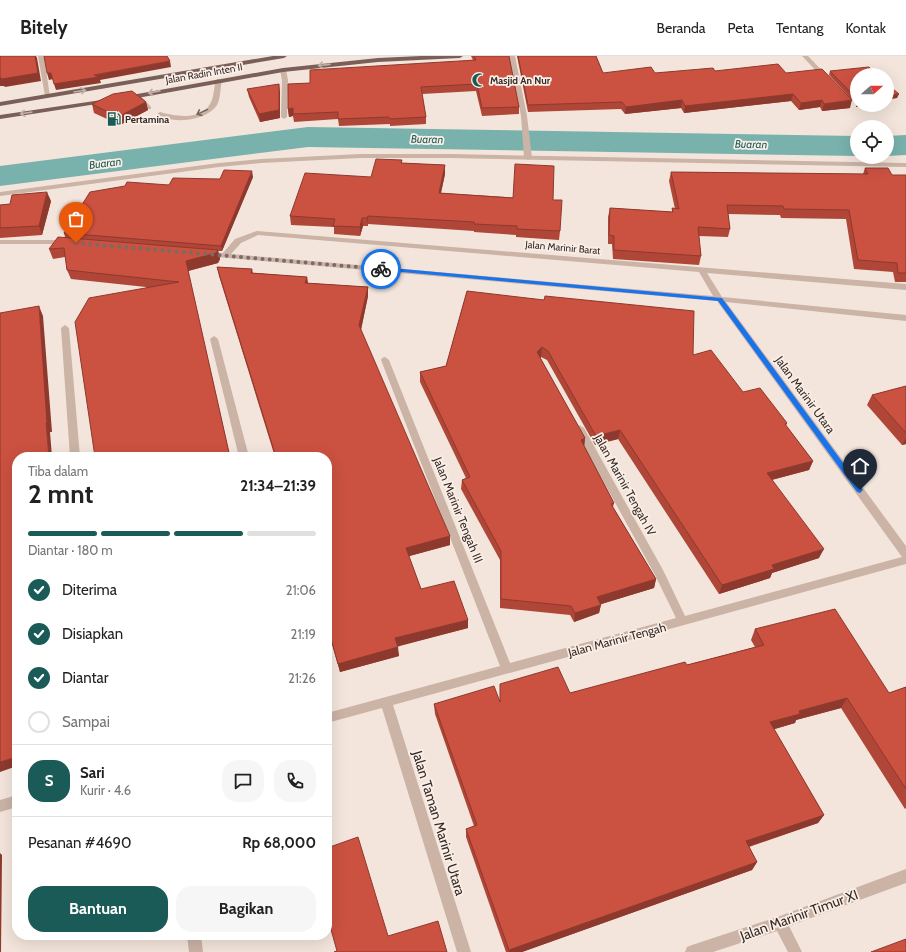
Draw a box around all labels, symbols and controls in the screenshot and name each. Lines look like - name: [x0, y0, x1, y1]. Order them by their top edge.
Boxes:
- text: Bitely: [20, 16, 68, 39]
- text: Beranda: [657, 19, 706, 37]
- text: Peta: [728, 19, 754, 37]
- text: Tentang: [776, 19, 823, 37]
- text: Kontak: [845, 19, 886, 37]
- street label: Jalan Radin Inten II: [164, 60, 244, 87]
- one-way arrow: [318, 61, 331, 69]
- north arrow: [850, 68, 894, 112]
- map controls: [850, 68, 894, 164]
- mosque icon: Masjid An Nur: [471, 72, 487, 88]
- place label: Masjid An Nur: [490, 74, 551, 87]
- one-way arrow: [73, 86, 86, 94]
- one-way arrow: [148, 89, 161, 97]
- one-way arrow: [20, 109, 33, 117]
- one-way arrow: [197, 109, 209, 116]
- fuel station icon: Pertamina: [106, 111, 122, 127]
- place label: Pertamina: [125, 113, 169, 126]
- button: locate: [850, 120, 894, 164]
- water label: Buaran: [411, 132, 444, 146]
- water label: Buaran: [735, 137, 768, 151]
- water label: Buaran: [88, 154, 122, 172]
- pin: [59, 202, 93, 243]
- icon: bag: [65, 208, 87, 230]
- street label: Jalan Marinir Barat: [524, 238, 602, 257]
- courier: [361, 249, 401, 289]
- icon: bike: [370, 258, 392, 280]
- street label: Jalan Marinir Utara: [772, 352, 839, 437]
- street label: Jalan Marinir Tengah IV: [591, 430, 660, 539]
- pin: [843, 449, 877, 490]
- street label: Jalan Marinir Tengah III: [430, 454, 487, 565]
- icon: home: [849, 455, 871, 477]
- text: Tiba dalam: [28, 463, 88, 479]
- text: 21:34–21:39: [240, 477, 316, 495]
- text: 2 mnt: [28, 478, 93, 510]
- text: Diantar · 180 m: [28, 542, 113, 558]
- icon: check: [28, 579, 50, 601]
- text: Diterima: [62, 581, 117, 599]
- text: 21:06: [286, 582, 316, 598]
- street label: Jalan Marinir Tengah: [565, 619, 667, 660]
- icon: check: [28, 623, 50, 645]
- text: Disiapkan: [62, 625, 123, 643]
- text: 21:19: [291, 626, 316, 642]
- icon: check: [28, 667, 50, 689]
- text: Diantar: [62, 669, 108, 687]
- text: 21:26: [288, 670, 316, 686]
- text: Sampai: [62, 713, 110, 731]
- street label: Jalan Taman Marinir Utara: [408, 747, 470, 898]
- button: chat: [222, 760, 264, 802]
- button: phone: [274, 760, 316, 802]
- text: Sari: [80, 764, 105, 782]
- text: S: [45, 772, 53, 790]
- text: Kurir · 4.6: [80, 782, 131, 798]
- text: Pesanan #4690: [28, 834, 132, 852]
- text: Rp 68,000: [242, 834, 316, 852]
- street label: Jalan Marinir Timur XI: [737, 885, 860, 945]
- button: Bantuan: [28, 886, 168, 932]
- button: Bagikan: [176, 886, 316, 932]

